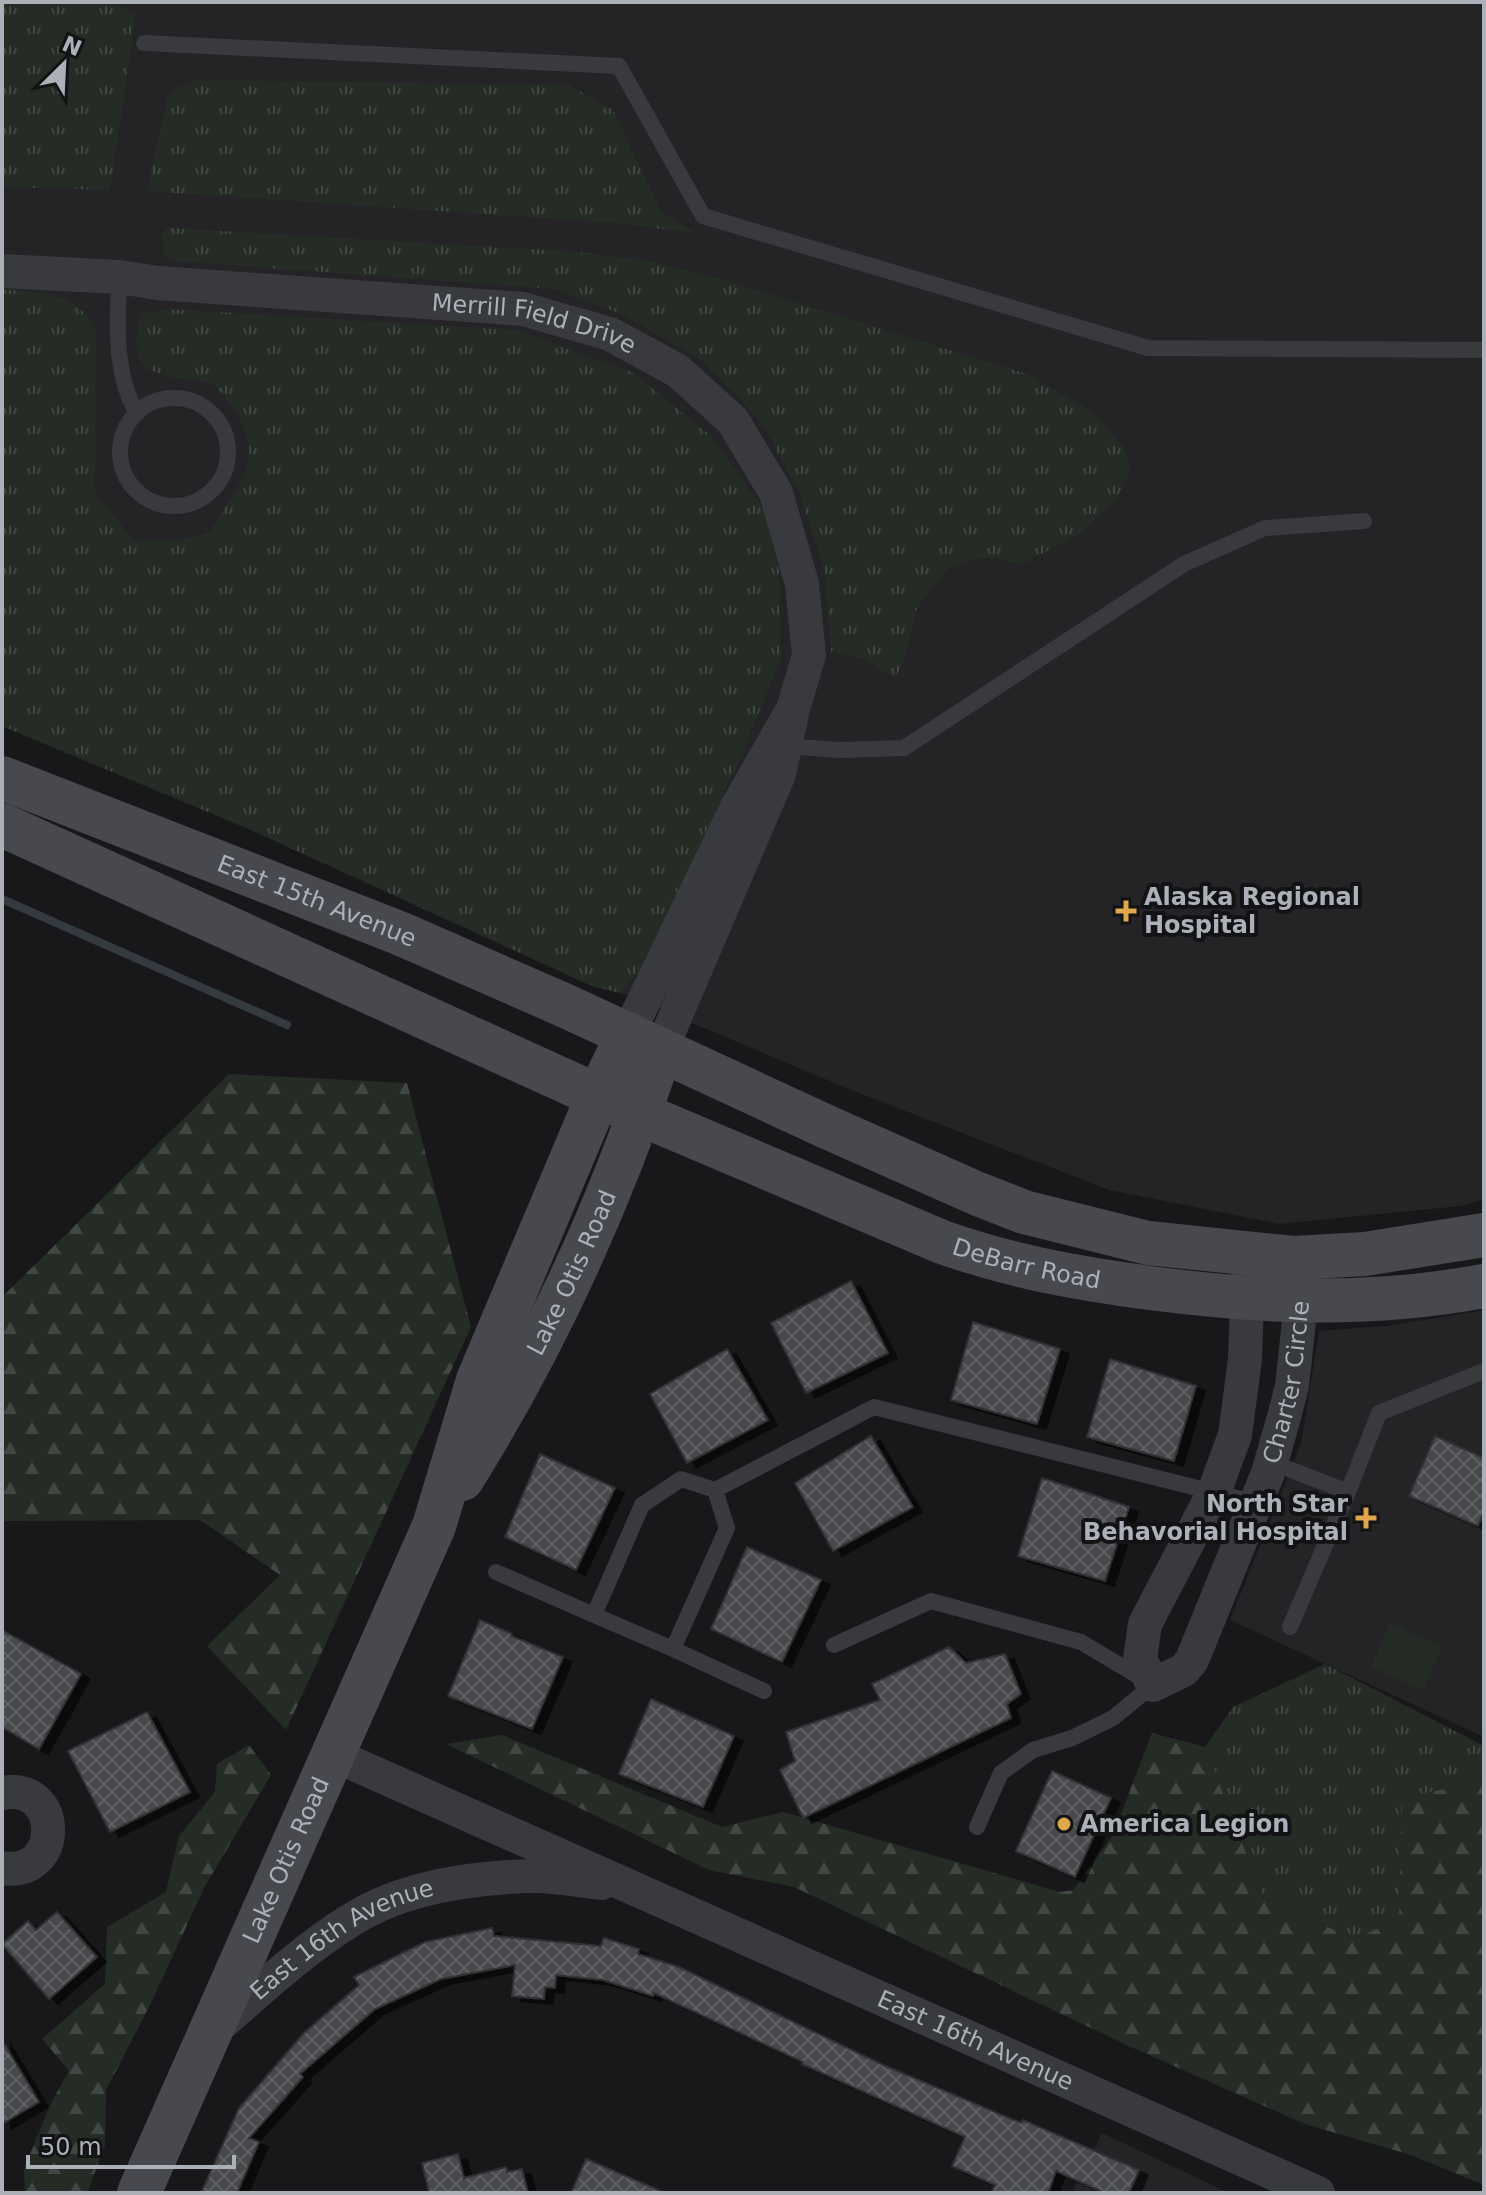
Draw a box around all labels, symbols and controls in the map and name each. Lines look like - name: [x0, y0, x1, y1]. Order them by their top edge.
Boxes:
- north arrow: [24, 24, 104, 104]
- text: N: [58, 31, 85, 61]
- street label: Merrill Field Drive: [431, 289, 641, 360]
- street label: East 15th Avenue: [213, 849, 421, 953]
- place label: Alaska Regional Hospital: [1144, 883, 1360, 939]
- marker: Alaska Regional Hospital: [1115, 900, 1137, 922]
- street label: Lake Otis Road: [521, 1186, 622, 1360]
- street label: DeBarr Road: [949, 1233, 1103, 1295]
- street label: Charter Circle: [1257, 1299, 1315, 1467]
- place label: North Star Behavorial Hospital: [1083, 1490, 1348, 1546]
- marker: North Star Behavorial Hospital: [1355, 1507, 1377, 1529]
- street label: Lake Otis Road: [237, 1773, 335, 1948]
- place label: America Legion: [1080, 1810, 1289, 1838]
- marker: America Legion: [1055, 1815, 1073, 1833]
- street label: East 16th Avenue: [245, 1874, 436, 2006]
- street label: East 16th Avenue: [873, 1985, 1078, 2096]
- scale bar: [28, 2119, 234, 2169]
- text: 50 m: [40, 2133, 102, 2161]

